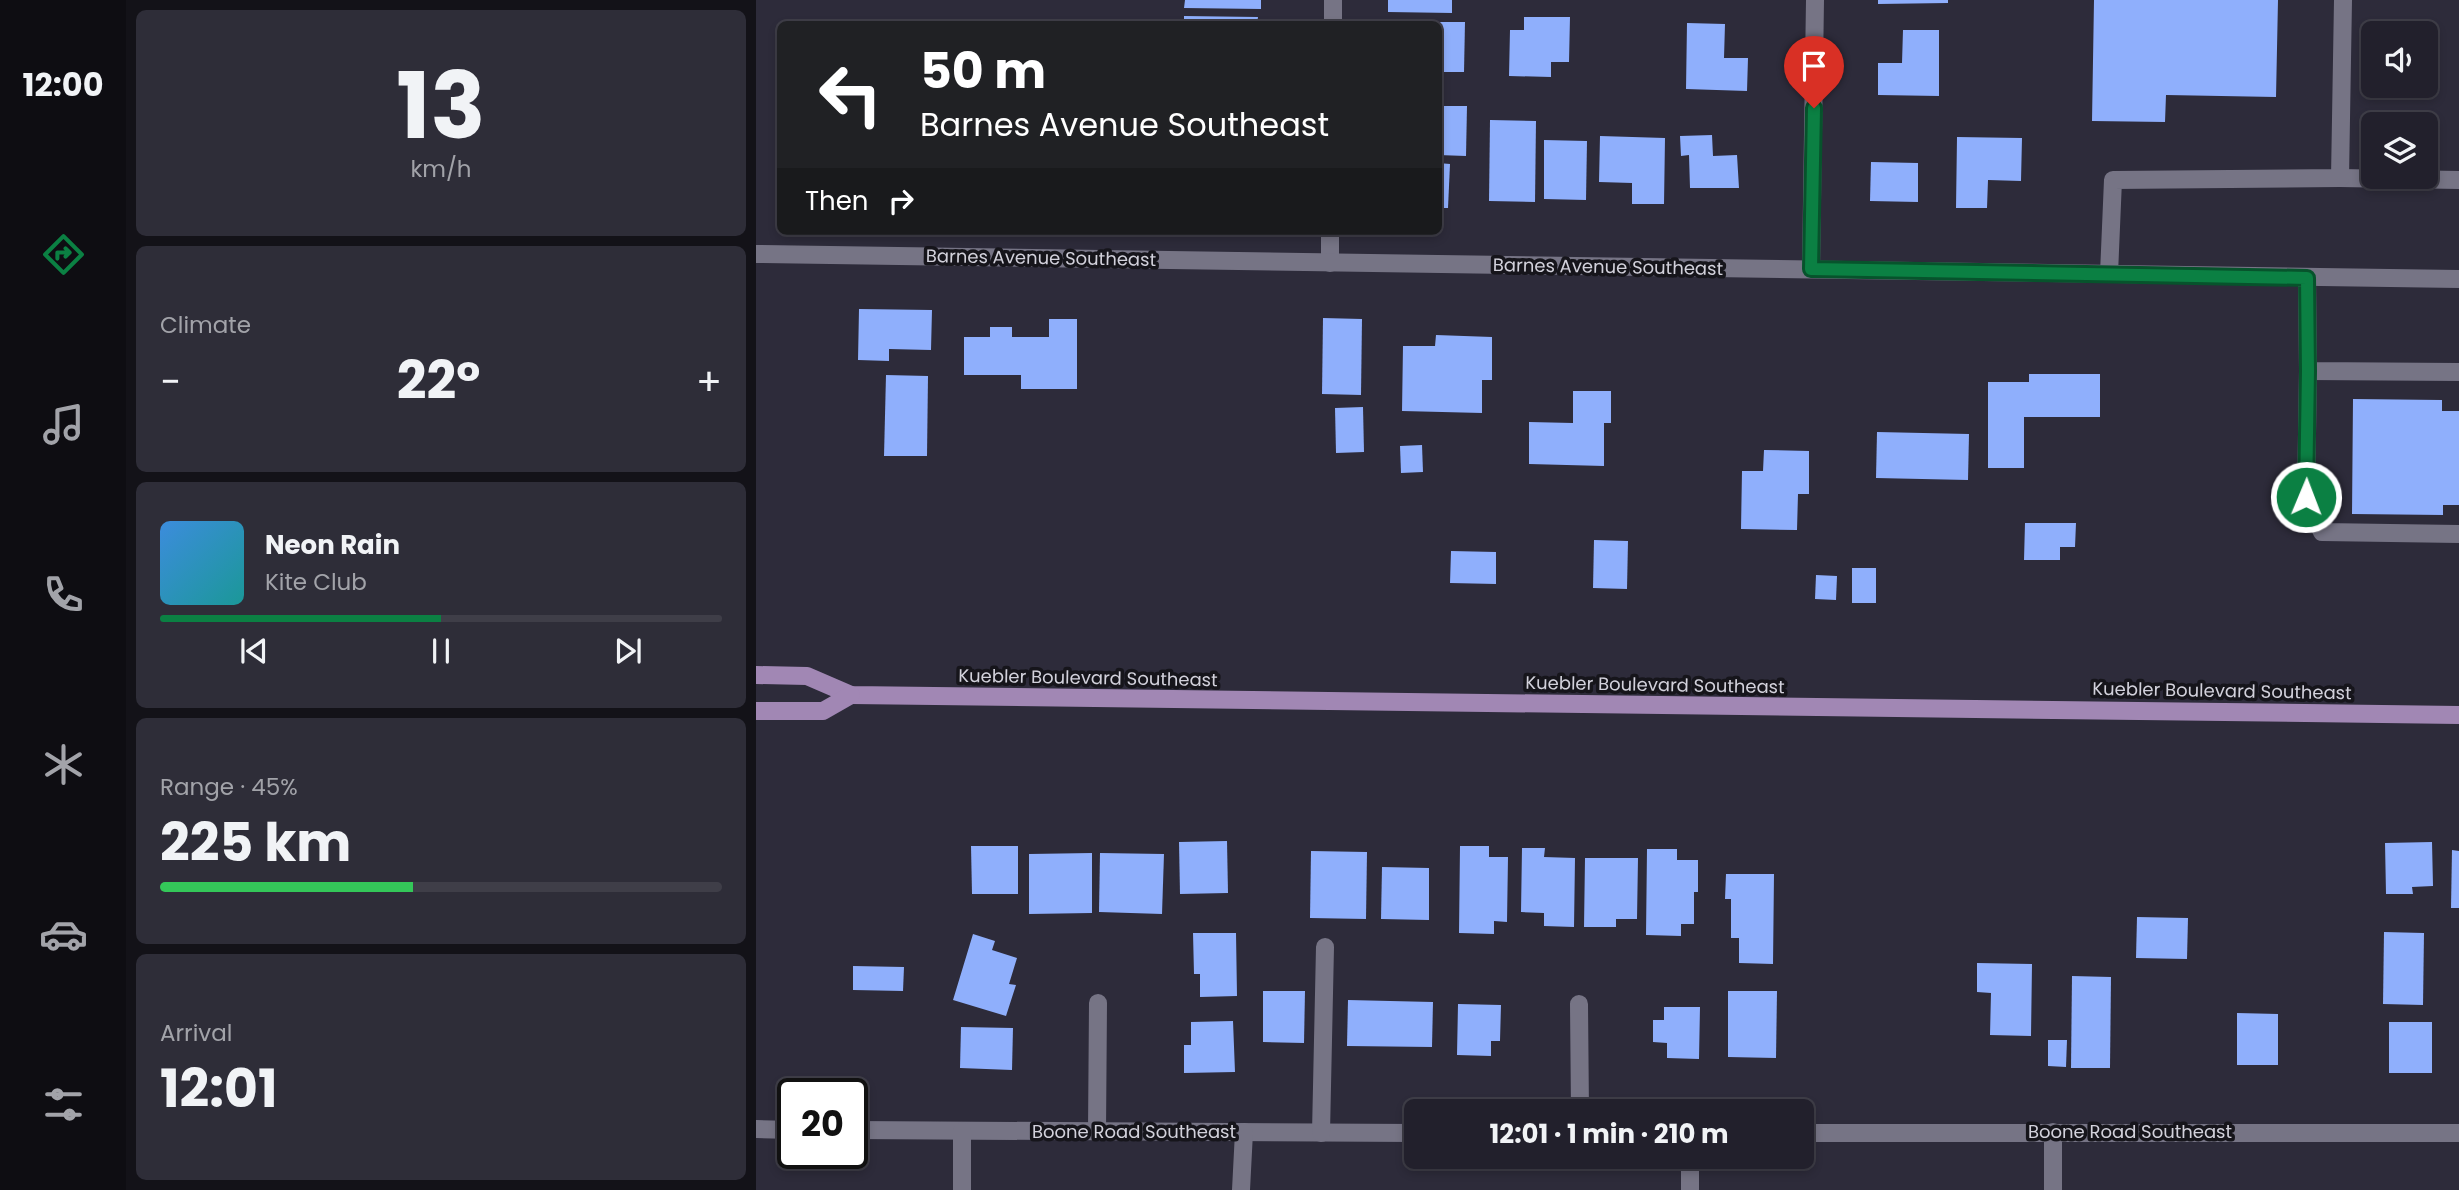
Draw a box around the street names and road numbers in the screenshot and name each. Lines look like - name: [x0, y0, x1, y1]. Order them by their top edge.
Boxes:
- street label: Barnes Avenue Southeast: [926, 243, 1156, 272]
- street label: Barnes Avenue Southeast: [1493, 252, 1723, 281]
- street label: Kuebler Boulevard Southeast: [958, 663, 1218, 692]
- street label: Kuebler Boulevard Southeast: [1525, 670, 1785, 699]
- street label: Kuebler Boulevard Southeast: [2092, 676, 2352, 705]
- street label: Boone Road Southeast: [1032, 1119, 1236, 1144]
- street label: Boone Road Southeast: [2028, 1119, 2232, 1144]

